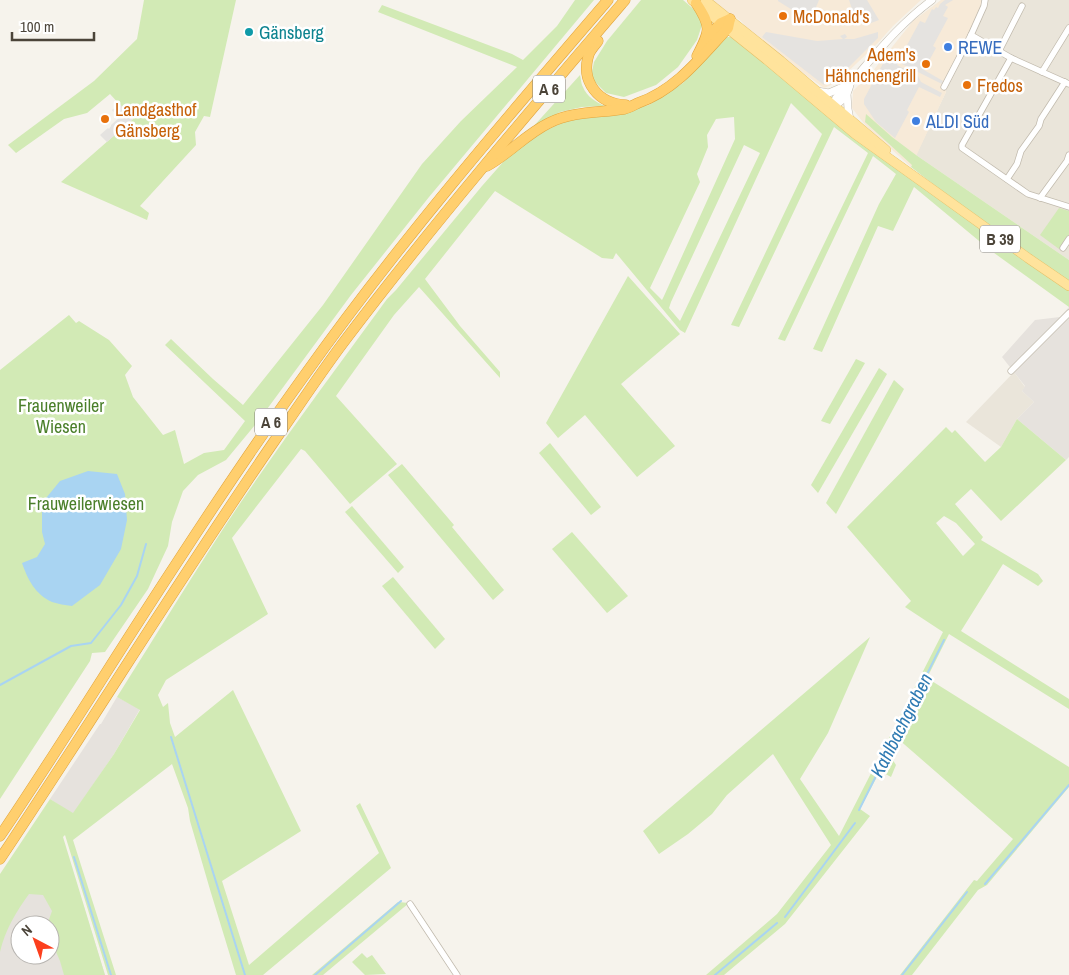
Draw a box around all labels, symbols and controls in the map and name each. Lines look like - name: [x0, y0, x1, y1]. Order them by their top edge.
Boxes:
- place label: McDonald's: [793, 4, 870, 29]
- scale bar: [12, 10, 95, 42]
- marker: McDonald's: [777, 10, 789, 22]
- text: 100 m: [20, 16, 54, 37]
- place label: Gänsberg: [259, 20, 325, 45]
- marker: Gänsberg: [243, 26, 255, 38]
- place label: REWE: [958, 35, 1002, 60]
- marker: REWE: [942, 41, 954, 53]
- place label: Adem's Hähnchengrill: [825, 42, 916, 88]
- marker: Adem's Hähnchengrill: [920, 58, 932, 70]
- place label: Fredos: [977, 73, 1023, 98]
- road number: A 6: [533, 76, 565, 102]
- marker: Fredos: [961, 79, 973, 91]
- place label: Landgasthof Gänsberg: [115, 97, 197, 143]
- place label: ALDI Süd: [925, 109, 989, 134]
- marker: Landgasthof Gänsberg: [99, 113, 111, 125]
- marker: ALDI Süd: [910, 115, 922, 127]
- road number: B 39: [980, 225, 1020, 252]
- park label: Frauenweiler Wiesen: [18, 393, 104, 439]
- road number: A 6: [255, 408, 287, 436]
- park label: Frauweilerwiesen: [28, 491, 144, 516]
- water label: Kahlbachgraben: [864, 669, 938, 781]
- north arrow: [10, 915, 60, 965]
- text: N: [17, 921, 36, 940]

